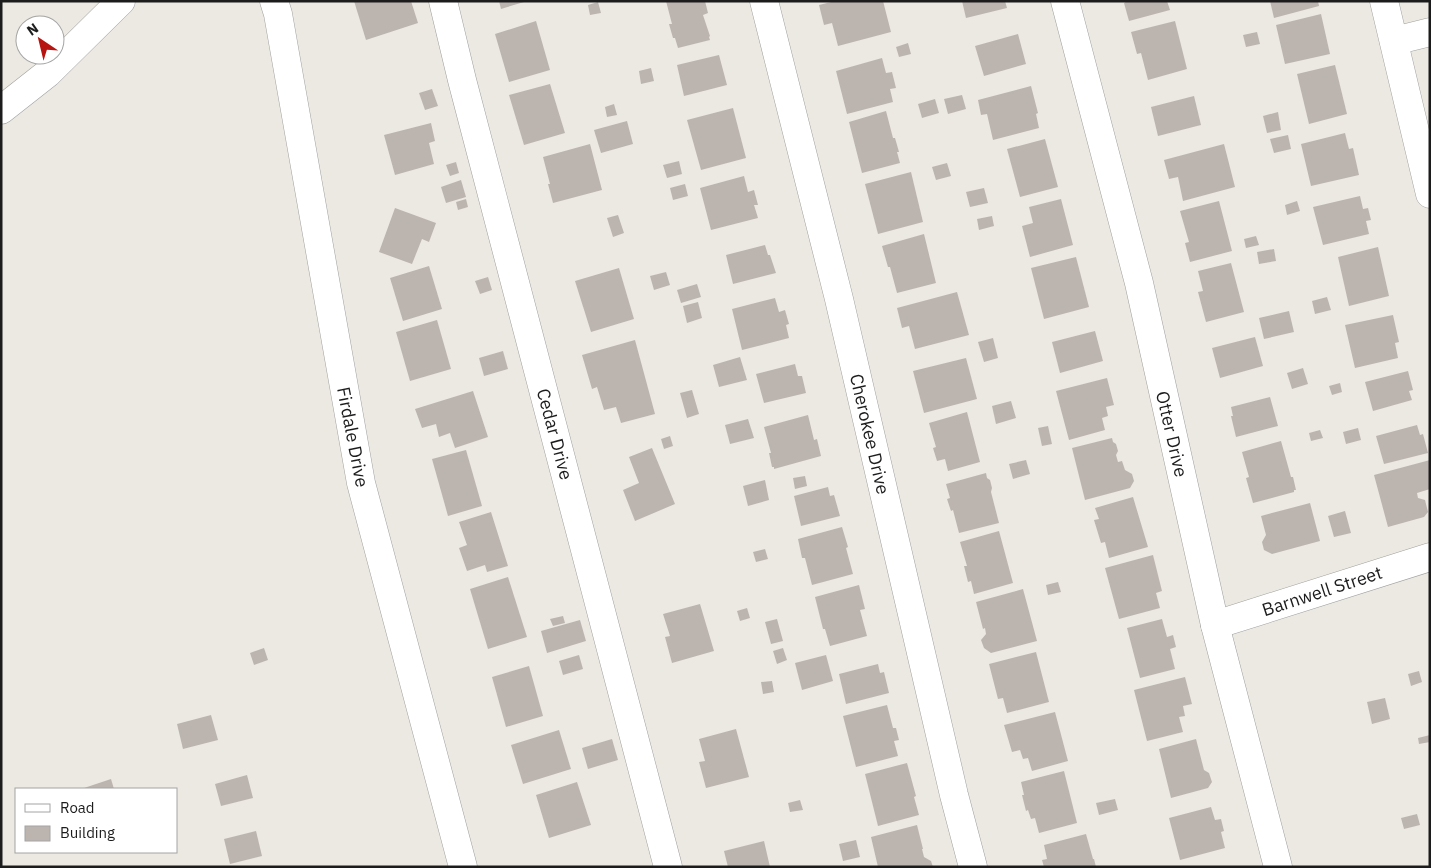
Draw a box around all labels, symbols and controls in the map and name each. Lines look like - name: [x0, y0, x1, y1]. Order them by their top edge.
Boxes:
- north arrow: [15, 15, 65, 65]
- text: N: [23, 19, 42, 40]
- street label: Cherokee Drive: [845, 372, 895, 497]
- street label: Firdale Drive: [332, 385, 374, 489]
- street label: Cedar Drive: [532, 386, 578, 482]
- street label: Otter Drive: [1151, 389, 1193, 479]
- street label: Barnwell Street: [1259, 561, 1385, 621]
- legend: [15, 788, 178, 853]
- text: Road: [60, 798, 95, 817]
- text: Building: [60, 823, 115, 842]

